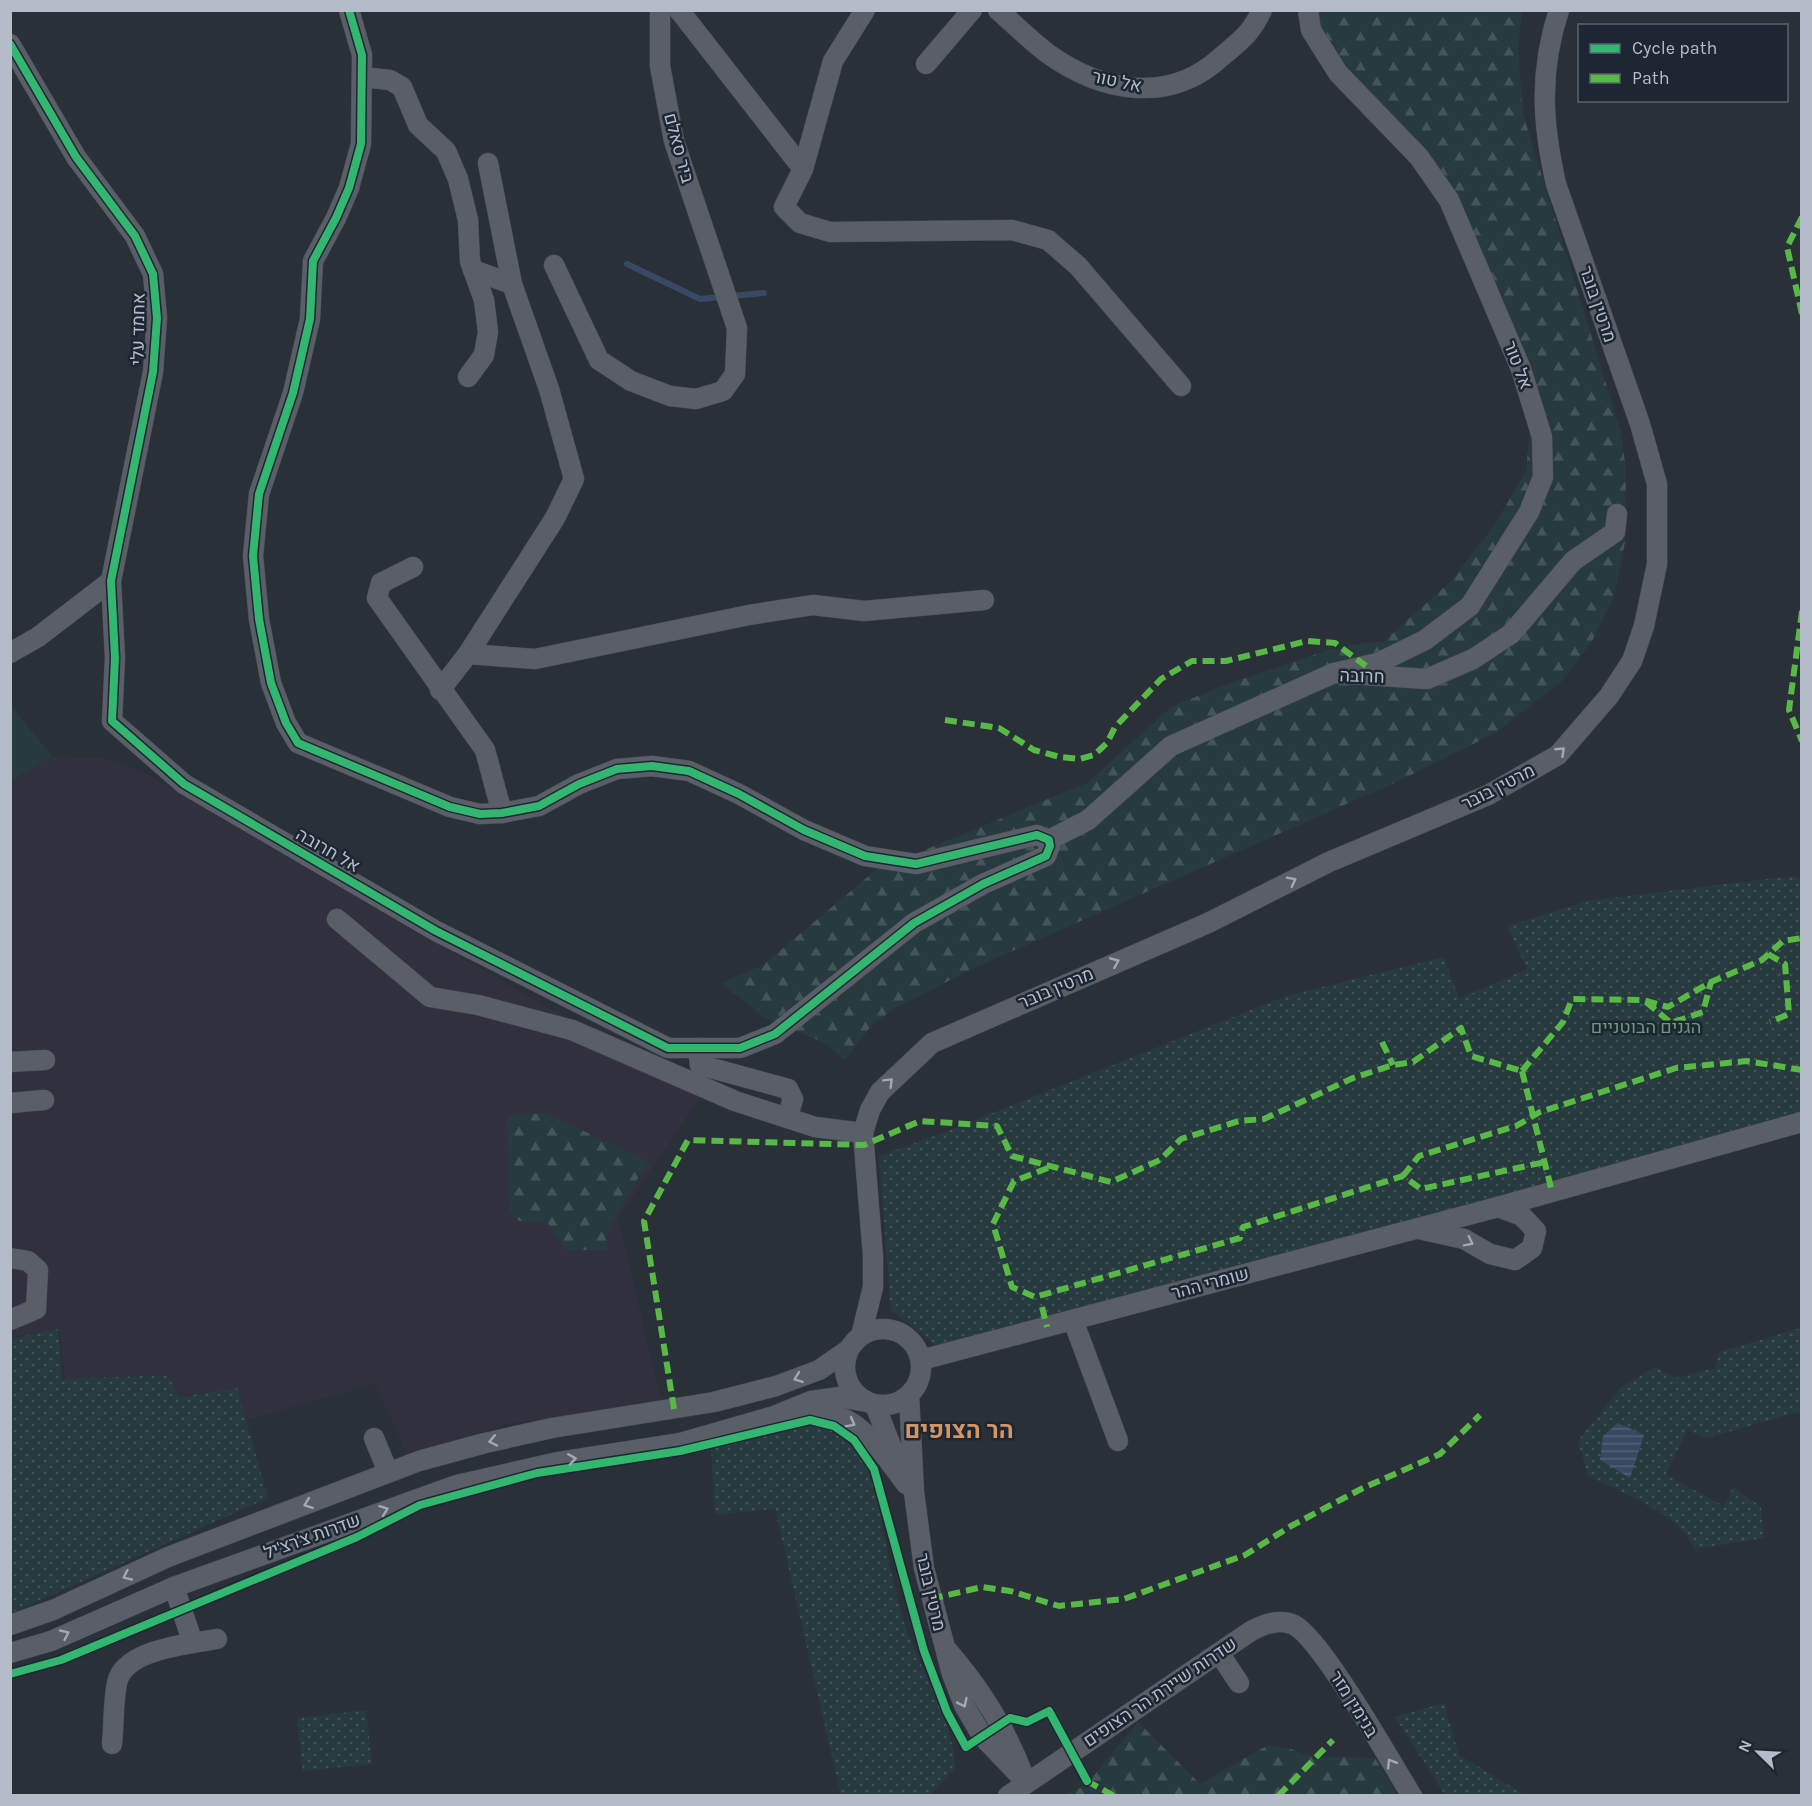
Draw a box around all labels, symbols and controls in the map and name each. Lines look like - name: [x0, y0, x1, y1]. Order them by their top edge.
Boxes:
- legend: [1578, 24, 1788, 102]
- text: Cycle path: [1632, 37, 1717, 59]
- street label: אל טור: [1090, 65, 1144, 97]
- text: Path: [1632, 67, 1670, 89]
- street label: ביר סאלם: [659, 111, 699, 186]
- street label: מרטין בובר: [1575, 263, 1621, 345]
- street label: אחמד עלי: [126, 292, 150, 366]
- street label: אל טור: [1499, 338, 1537, 392]
- street label: חרובה: [1339, 664, 1385, 688]
- one-way arrow: [1554, 747, 1565, 758]
- street label: מרטין בובר: [1458, 759, 1538, 815]
- street label: אל חרובה: [292, 823, 364, 877]
- one-way arrow: [1285, 876, 1296, 888]
- one-way arrow: [1108, 958, 1119, 970]
- street label: מרטין בובר: [1015, 962, 1097, 1014]
- park label: הגנים הבוטניים: [1591, 1016, 1701, 1038]
- one-way arrow: [882, 1079, 893, 1090]
- one-way arrow: [1463, 1235, 1474, 1247]
- street label: שומרי ההר: [1169, 1262, 1251, 1304]
- one-way arrow: [793, 1371, 804, 1384]
- one-way arrow: [845, 1415, 855, 1427]
- district label: הר הצופים: [904, 1416, 1014, 1444]
- one-way arrow: [488, 1434, 498, 1447]
- one-way arrow: [567, 1454, 577, 1466]
- one-way arrow: [304, 1497, 315, 1509]
- one-way arrow: [378, 1504, 389, 1517]
- street label: שדרות צ'רצ'יל: [261, 1508, 363, 1564]
- street label: מרטין בובר: [911, 1551, 951, 1633]
- one-way arrow: [123, 1568, 134, 1580]
- one-way arrow: [59, 1629, 70, 1641]
- street label: שדרות שיירת הר הצופים: [1079, 1632, 1241, 1752]
- street label: בנימין מזר: [1325, 1667, 1383, 1742]
- one-way arrow: [956, 1696, 968, 1707]
- north arrow: [1728, 1722, 1788, 1782]
- text: N: [1734, 1737, 1756, 1755]
- one-way arrow: [1388, 1758, 1399, 1769]

